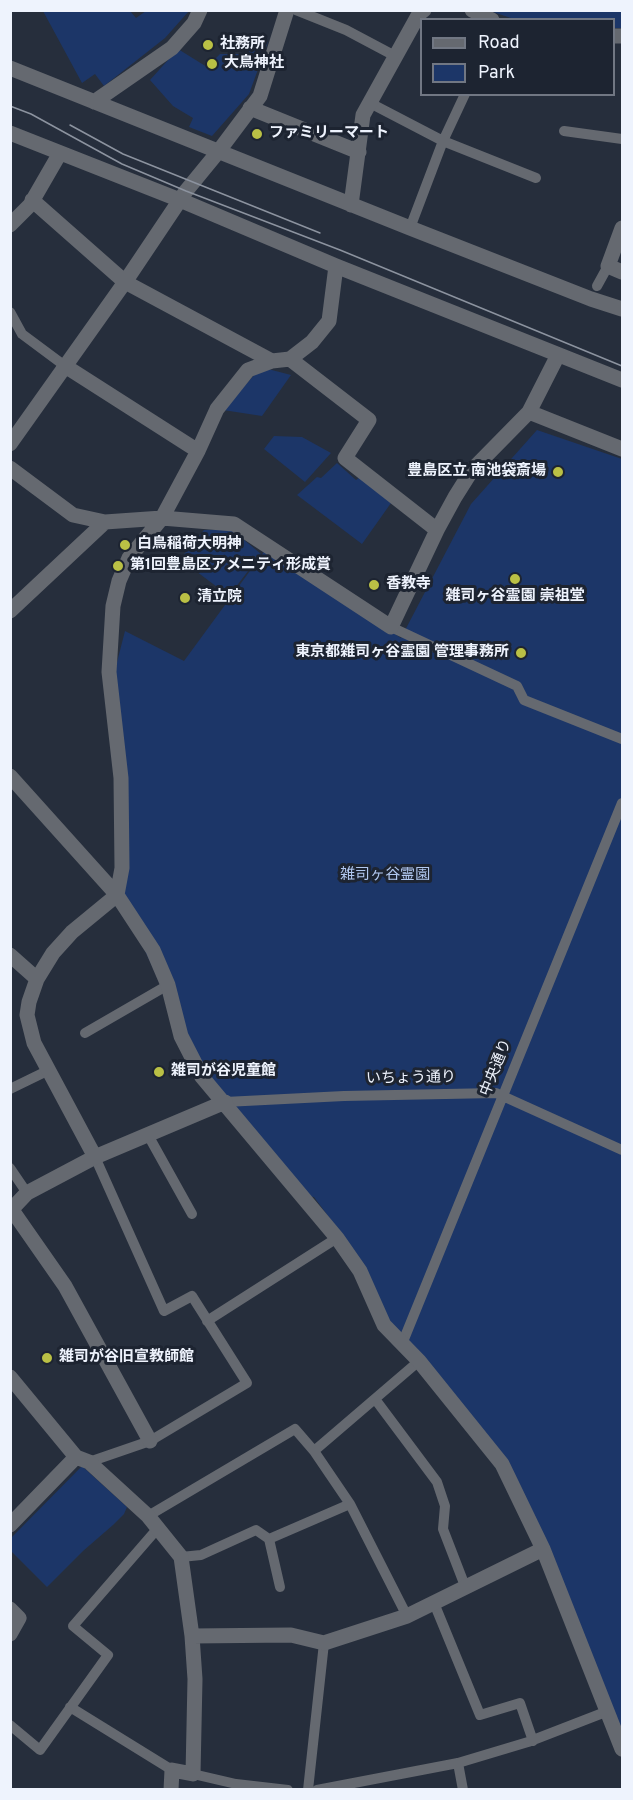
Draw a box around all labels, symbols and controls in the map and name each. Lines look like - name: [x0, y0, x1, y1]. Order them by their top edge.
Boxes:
- legend: [420, 18, 615, 96]
- text: Road: [478, 32, 520, 55]
- place label: 社務所: [220, 36, 265, 54]
- marker: 社務所: [201, 38, 215, 52]
- place label: 大鳥神社: [224, 55, 284, 73]
- marker: 大鳥神社: [205, 57, 219, 71]
- text: Park: [478, 62, 515, 85]
- place label: ファミリーマート: [269, 125, 389, 143]
- marker: ファミリーマート: [250, 127, 264, 141]
- place label: 豊島区立 南池袋斎場: [407, 463, 546, 481]
- marker: 豊島区立 南池袋斎場: [551, 465, 565, 479]
- place label: 白鳥稲荷大明神: [137, 536, 242, 554]
- marker: 白鳥稲荷大明神: [118, 538, 132, 552]
- place label: 第1回豊島区アメニティ形成賞: [130, 557, 331, 575]
- marker: 第1回豊島区アメニティ形成賞: [111, 559, 125, 573]
- marker: 雑司ヶ谷霊園 崇祖堂: [508, 572, 522, 586]
- place label: 香教寺: [386, 576, 431, 594]
- marker: 香教寺: [367, 578, 381, 592]
- place label: 雑司ヶ谷霊園 崇祖堂: [446, 588, 584, 606]
- place label: 清立院: [197, 589, 242, 607]
- marker: 清立院: [178, 591, 192, 605]
- place label: 東京都雑司ヶ谷霊園 管理事務所: [295, 644, 509, 662]
- marker: 東京都雑司ヶ谷霊園 管理事務所: [514, 646, 528, 660]
- park label: 雑司ヶ谷霊園: [340, 867, 430, 885]
- street label: 中央通り: [477, 1037, 517, 1099]
- place label: 雑司が谷児童館: [171, 1063, 276, 1081]
- marker: 雑司が谷児童館: [152, 1065, 166, 1079]
- street label: いちょう通り: [366, 1069, 456, 1089]
- place label: 雑司が谷旧宣教師館: [59, 1349, 194, 1367]
- marker: 雑司が谷旧宣教師館: [40, 1351, 54, 1365]

